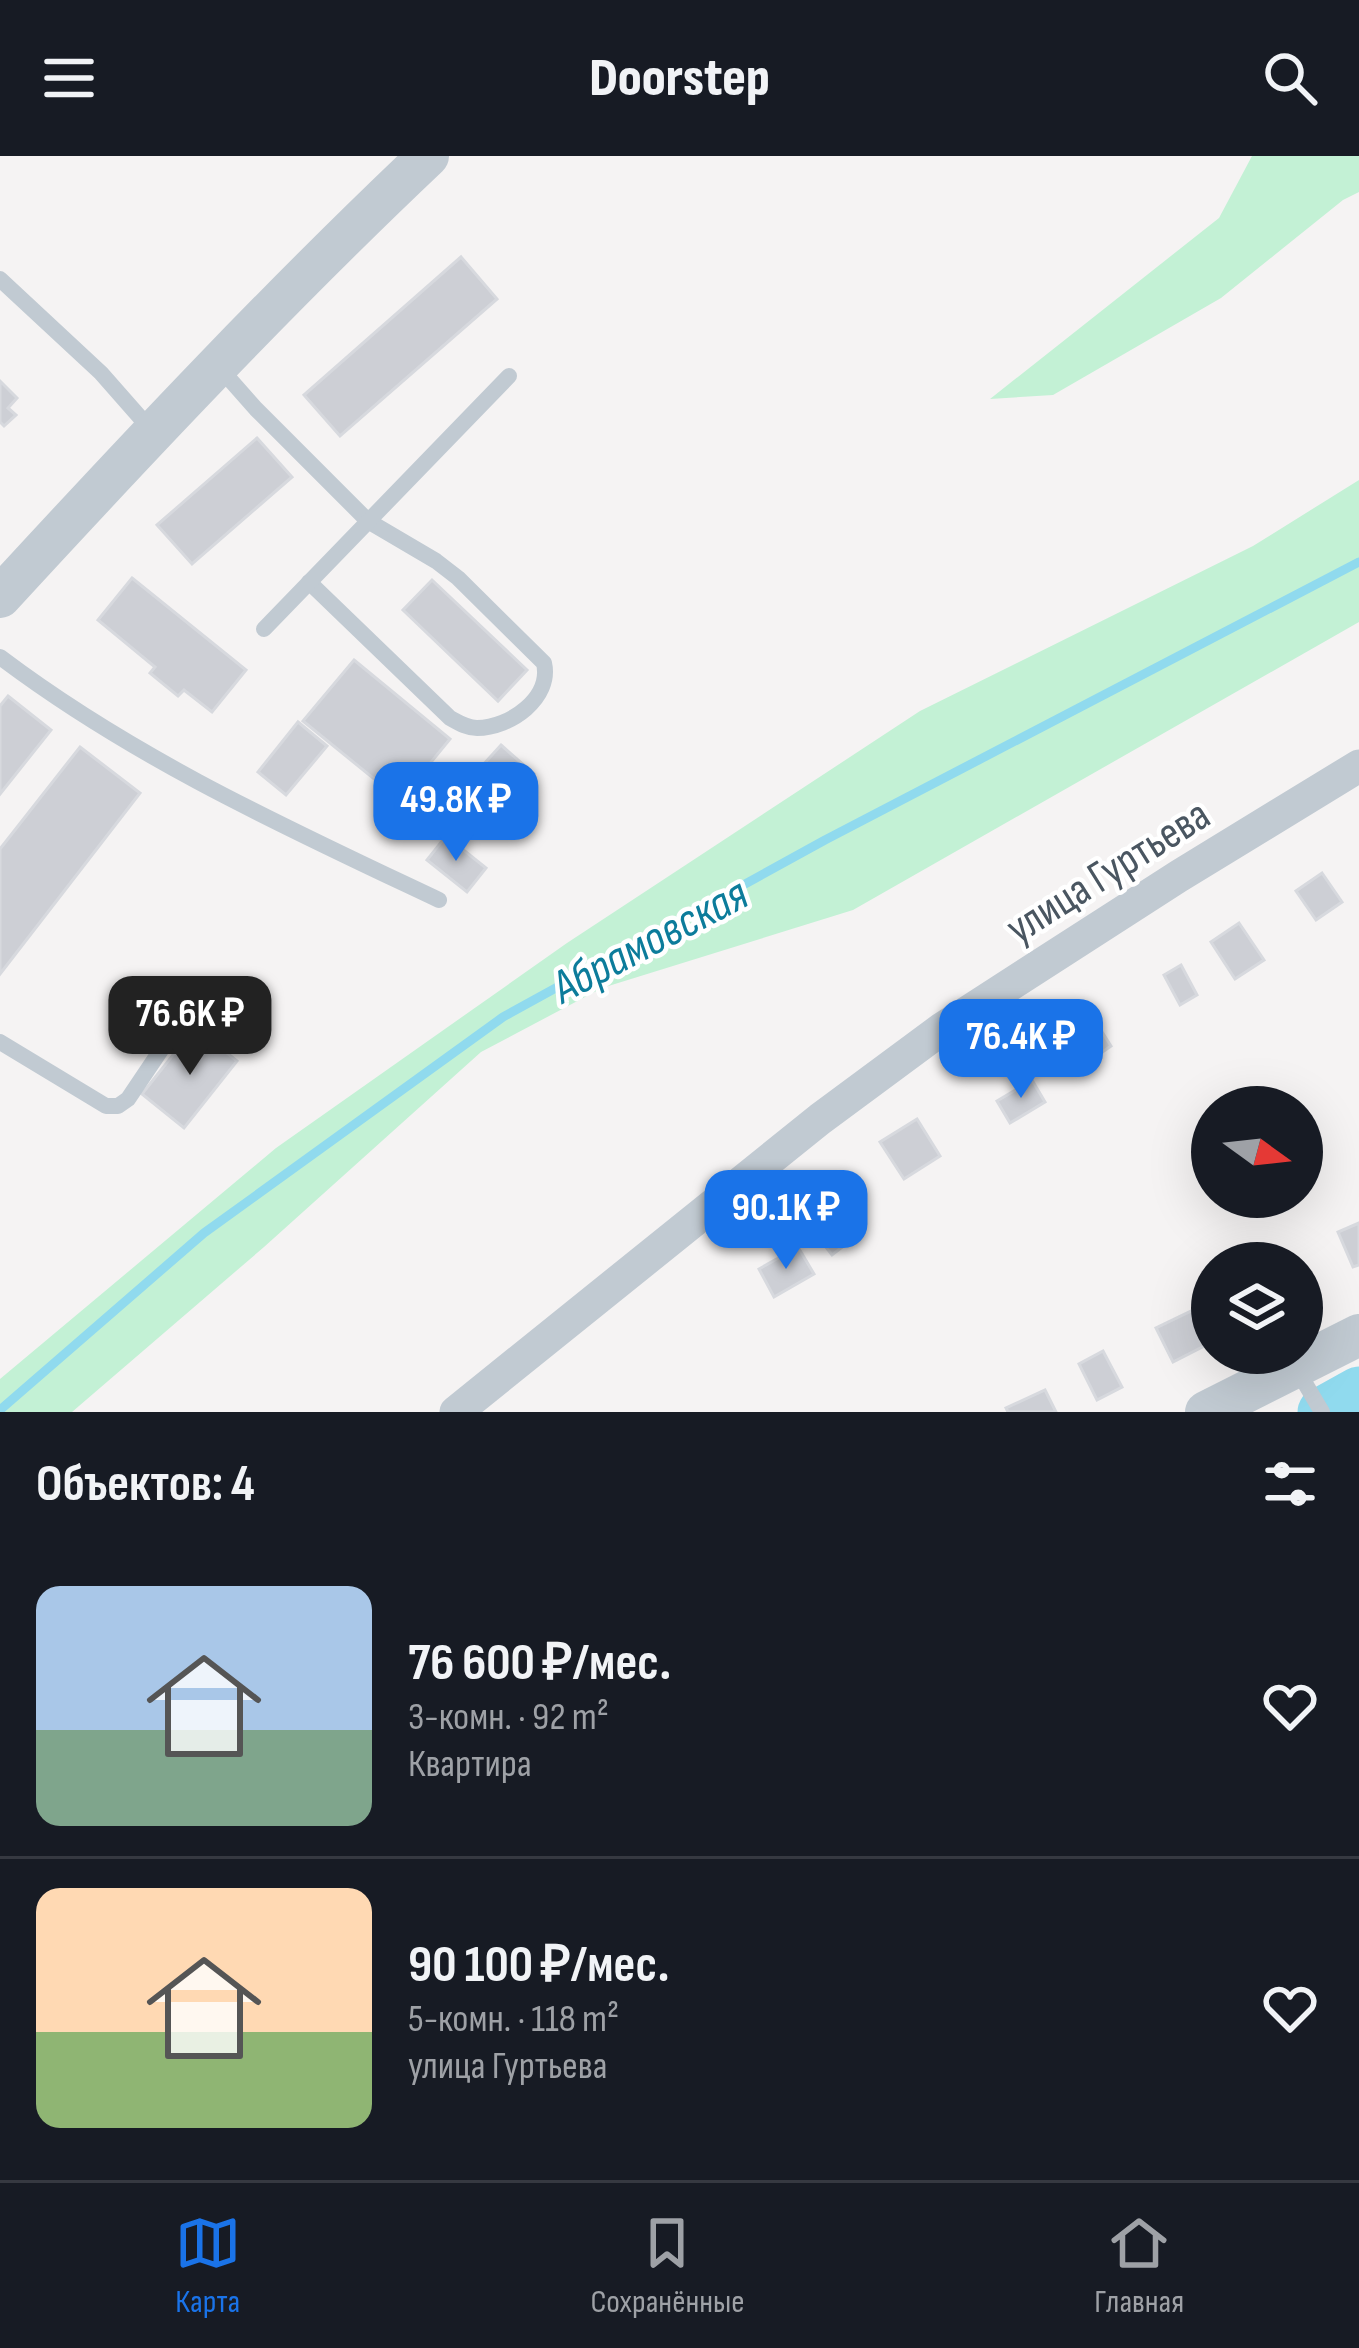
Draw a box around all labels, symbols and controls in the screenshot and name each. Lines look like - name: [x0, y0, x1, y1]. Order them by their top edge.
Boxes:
- icon: menu: [36, 45, 102, 111]
- icon: search: [1257, 45, 1323, 111]
- text: Doorstep: [589, 46, 770, 111]
- pin: 49.8K ₽: [345, 762, 567, 864]
- text: 49.8K ₽: [400, 777, 512, 824]
- street label: улица Гуртьева: [996, 788, 1220, 956]
- water label: Абрамовская: [541, 866, 758, 1017]
- pin: 76.6K ₽: [79, 976, 301, 1078]
- text: 76.6K ₽: [135, 991, 245, 1038]
- pin: 76.4K ₽: [910, 999, 1132, 1101]
- text: 76.4K ₽: [966, 1014, 1076, 1061]
- north arrow: [1191, 1086, 1323, 1218]
- map controls: [1191, 1086, 1323, 1374]
- pin: 90.1K ₽: [675, 1170, 897, 1272]
- text: 90.1K ₽: [731, 1185, 841, 1232]
- button: layers: [1191, 1242, 1323, 1374]
- icon: filters: [1257, 1451, 1323, 1517]
- text: Объектов: 4: [36, 1454, 255, 1515]
- text: 76 600 ₽/мес.: [408, 1633, 671, 1694]
- icon: home: [132, 1634, 276, 1778]
- icon: heart: [1257, 1673, 1323, 1739]
- text: 3-комн. · 92 m²: [408, 1694, 609, 1741]
- text: Квартира: [408, 1741, 532, 1788]
- text: 90 100 ₽/мес.: [408, 1935, 669, 1996]
- icon: home: [132, 1936, 276, 2080]
- icon: heart: [1257, 1975, 1323, 2041]
- text: 5-комн. · 118 m²: [408, 1996, 619, 2043]
- text: улица Гуртьева: [408, 2043, 607, 2090]
- tab: Карта: [175, 2210, 241, 2322]
- tab: Сохранённые: [590, 2210, 744, 2322]
- tab: Главная: [1094, 2210, 1184, 2322]

